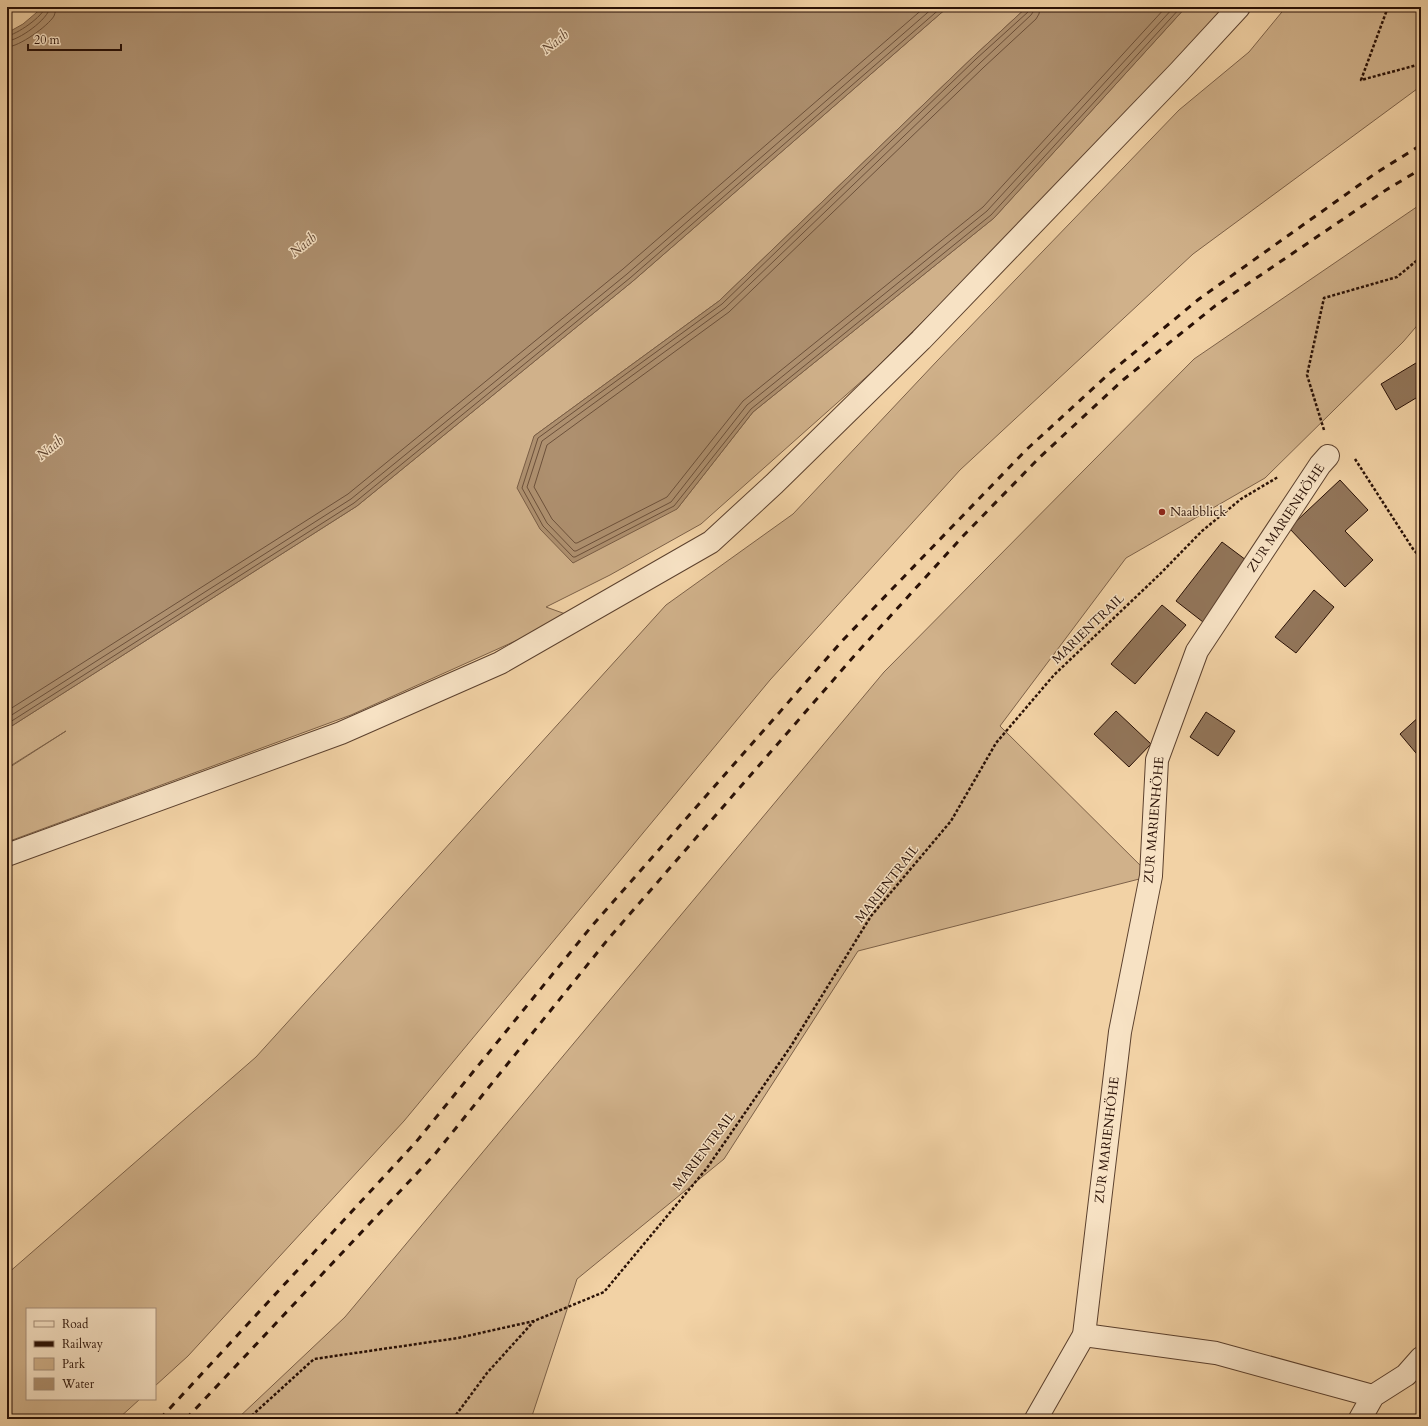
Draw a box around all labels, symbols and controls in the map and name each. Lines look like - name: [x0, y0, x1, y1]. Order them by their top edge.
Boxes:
- water label: Naab: [537, 25, 573, 59]
- scale bar: [28, 26, 121, 52]
- text: 20 m: [34, 32, 61, 48]
- water label: Naab: [285, 228, 321, 262]
- water label: Naab: [32, 431, 68, 465]
- street label: ZUR MARIENHÖHE: [1243, 460, 1329, 576]
- place label: Naabblick: [1170, 503, 1226, 521]
- marker: Naabblick: [1157, 507, 1167, 517]
- street label: MARIENTRAIL: [1048, 590, 1128, 668]
- street label: ZUR MARIENHÖHE: [1139, 756, 1169, 884]
- street label: MARIENTRAIL: [851, 841, 923, 927]
- street label: ZUR MARIENHÖHE: [1090, 1076, 1124, 1204]
- street label: MARIENTRAIL: [668, 1108, 740, 1194]
- legend: [26, 1308, 156, 1400]
- text: Road: [62, 1316, 89, 1332]
- text: Railway: [62, 1336, 104, 1352]
- text: Park: [62, 1356, 86, 1372]
- text: Water: [61, 1376, 95, 1392]

